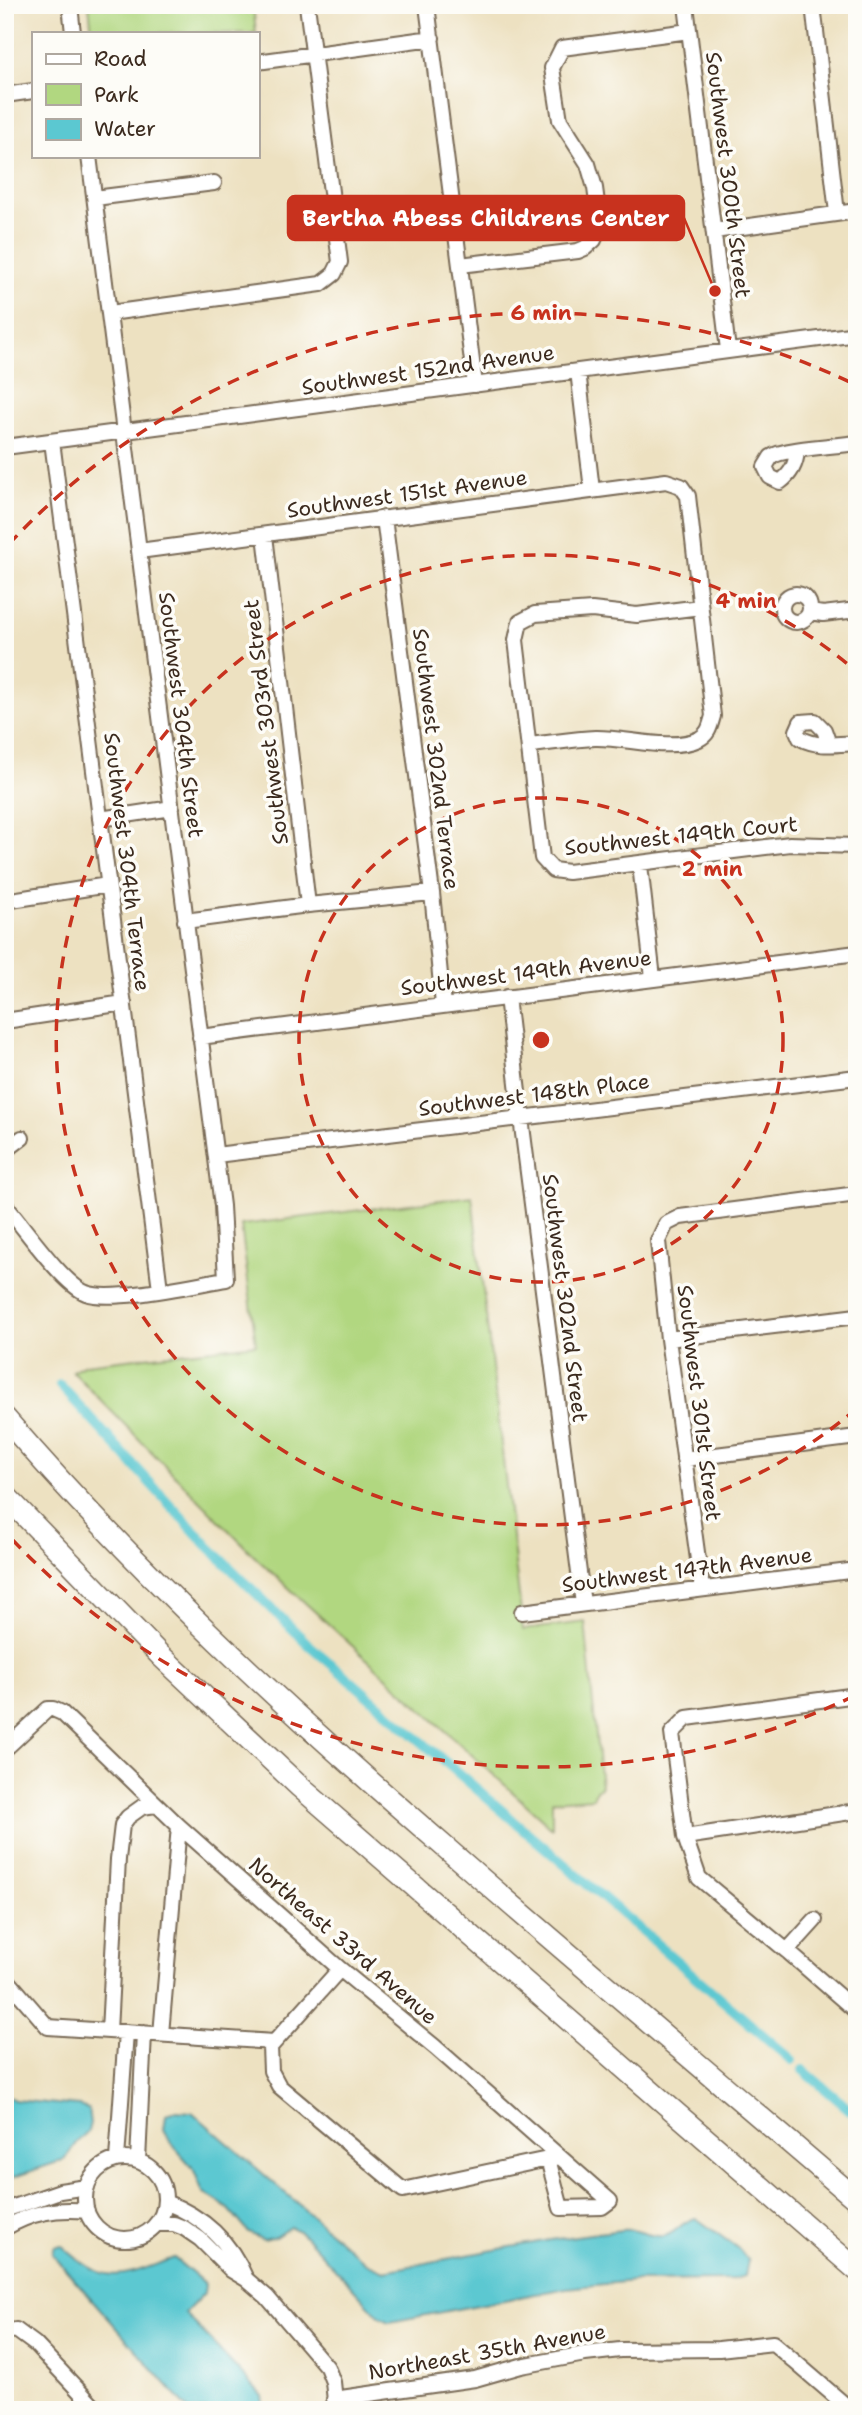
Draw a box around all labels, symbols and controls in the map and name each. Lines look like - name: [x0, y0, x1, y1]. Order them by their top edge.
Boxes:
- legend: [32, 32, 259, 158]
- text: Road: [94, 45, 147, 73]
- street label: Southwest 300th Street: [699, 50, 757, 300]
- text: Park: [94, 81, 139, 109]
- text: Water: [94, 115, 156, 143]
- callout: Bertha Abess Childrens Center: [288, 196, 684, 240]
- text: Bertha Abess Childrens Center: [302, 203, 670, 233]
- text: 6 min: [510, 299, 572, 327]
- street label: Southwest 152nd Avenue: [300, 338, 556, 402]
- street label: Southwest 151st Avenue: [285, 463, 529, 525]
- text: 4 min: [715, 587, 777, 615]
- street label: Southwest 304th Street: [152, 591, 210, 839]
- street label: Southwest 303rd Street: [237, 598, 295, 846]
- street label: Southwest 302nd Terrace: [406, 627, 466, 891]
- street label: Southwest 304th Terrace: [97, 731, 157, 993]
- street label: Southwest 149th Court: [563, 810, 799, 862]
- text: 2 min: [681, 855, 743, 883]
- street label: Southwest 149th Avenue: [399, 944, 653, 1002]
- centre of rings: [529, 1028, 553, 1052]
- street label: Southwest 148th Place: [417, 1067, 651, 1123]
- street label: Southwest 302nd Street: [536, 1172, 594, 1424]
- street label: Southwest 301st Street: [671, 1283, 727, 1523]
- street label: Southwest 147th Avenue: [560, 1541, 814, 1599]
- street label: Northeast 33rd Avenue: [243, 1851, 443, 2031]
- street label: Northeast 35th Avenue: [366, 2317, 608, 2387]

